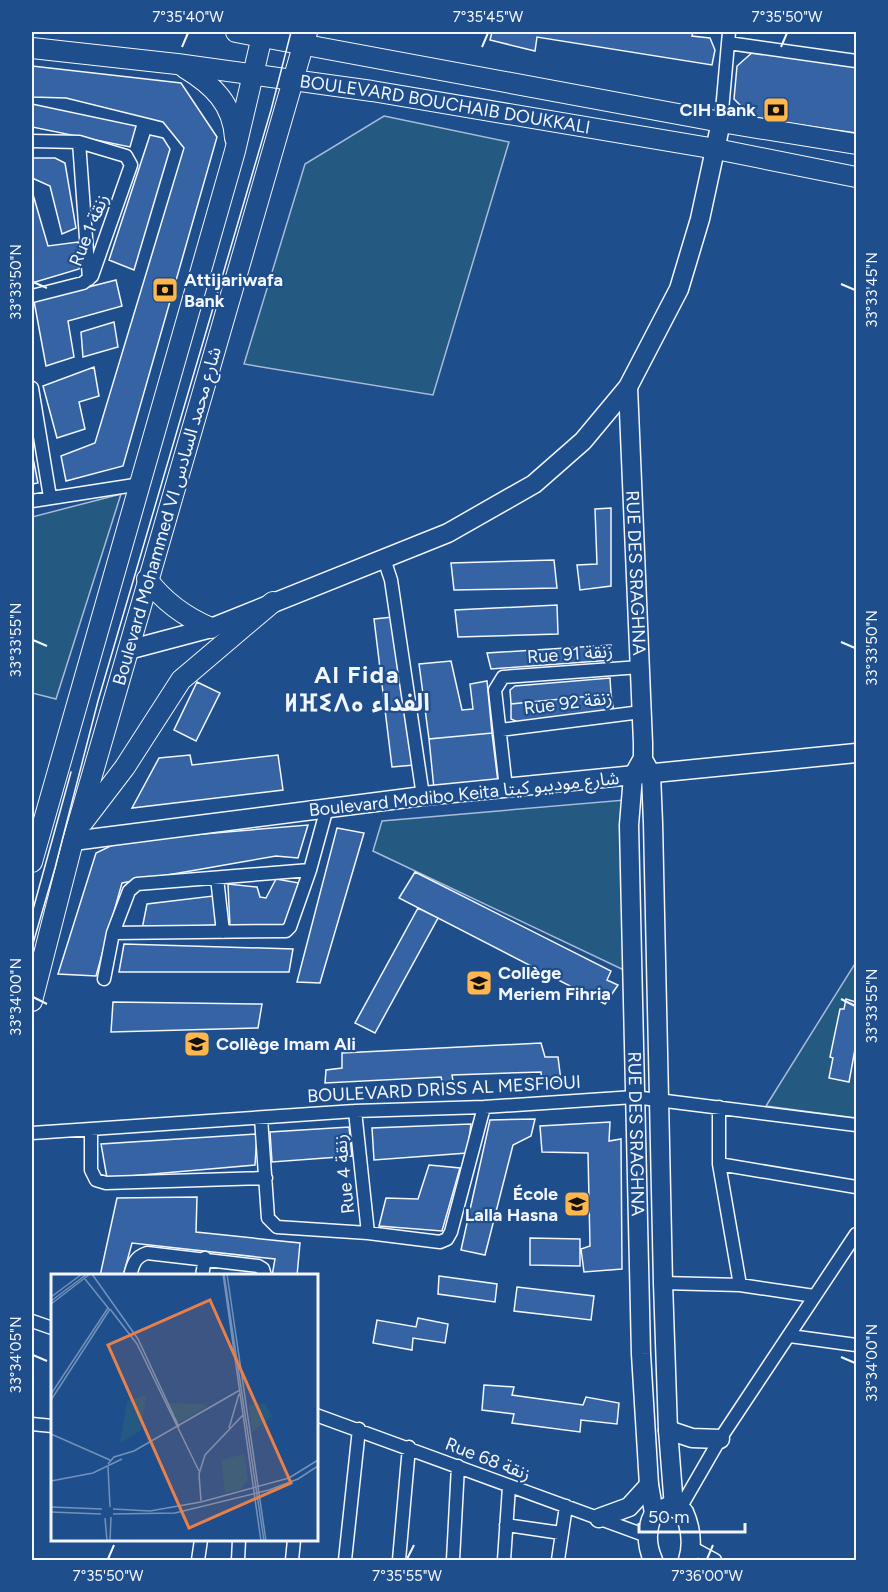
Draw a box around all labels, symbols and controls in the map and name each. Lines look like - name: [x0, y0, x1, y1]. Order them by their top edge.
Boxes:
- text: 7°35'40"W: [152, 8, 224, 26]
- text: 7°35'45"W: [453, 8, 524, 26]
- text: 7°35'50"W: [752, 8, 823, 26]
- street label: BOULEVARD BOUCHAIB DOUKKALI: [298, 70, 592, 139]
- bank icon: CIH Bank: [761, 95, 791, 125]
- place label: CIH Bank: [679, 99, 756, 121]
- street label: Rue 1 زنقة: [65, 191, 113, 269]
- text: 33°33'50"N: [7, 244, 25, 320]
- text: 33°33'45"N: [863, 252, 881, 328]
- place label: Attijariwafa Bank: [184, 269, 283, 312]
- bank icon: Attijariwafa Bank: [150, 275, 180, 305]
- street label: Boulevard Mohammed VI شارع محمد السادس: [108, 344, 229, 689]
- street label: RUE DES SRAGHNA: [621, 490, 650, 656]
- text: 33°33'55"N: [7, 603, 25, 677]
- text: 33°33'50"N: [863, 610, 881, 686]
- street label: Rue 91 زنقة: [526, 640, 614, 668]
- district label: Al Fida ⵍⴼⵉⴷⴰ الفداء: [284, 660, 430, 717]
- street label: Rue 92 زنقة: [523, 687, 613, 719]
- street label: Boulevard Modibo Keita شارع موديبو كيتا: [308, 767, 621, 824]
- text: 33°34'00"N: [7, 958, 25, 1036]
- place label: Collège Meriem Fihria: [498, 962, 611, 1005]
- school or university icon: Collège Meriem Fihria: [464, 968, 494, 998]
- text: 33°33'55"N: [863, 969, 881, 1043]
- school or university icon: Collège Imam Ali: [182, 1029, 212, 1059]
- place label: Collège Imam Ali: [216, 1033, 356, 1055]
- street label: RUE DES SRAGHNA: [623, 1051, 649, 1217]
- street label: BOULEVARD DRISS AL MESFIOUI: [307, 1071, 581, 1107]
- street label: Rue 4 زنقة: [329, 1133, 359, 1215]
- place label: École Lalla Hasna: [465, 1183, 558, 1226]
- school or university icon: École Lalla Hasna: [562, 1189, 592, 1219]
- inset map: [51, 1274, 318, 1541]
- text: 33°34'05"N: [7, 1317, 25, 1393]
- text: 33°34'00"N: [863, 1324, 881, 1402]
- street label: Rue 68 زنقة: [442, 1433, 534, 1485]
- scale bar: [639, 1496, 746, 1534]
- text: 50 m: [648, 1506, 690, 1528]
- text: 7°35'50"W: [73, 1567, 144, 1585]
- text: 7°35'55"W: [372, 1567, 443, 1585]
- text: 7°36'00"W: [671, 1567, 743, 1585]

